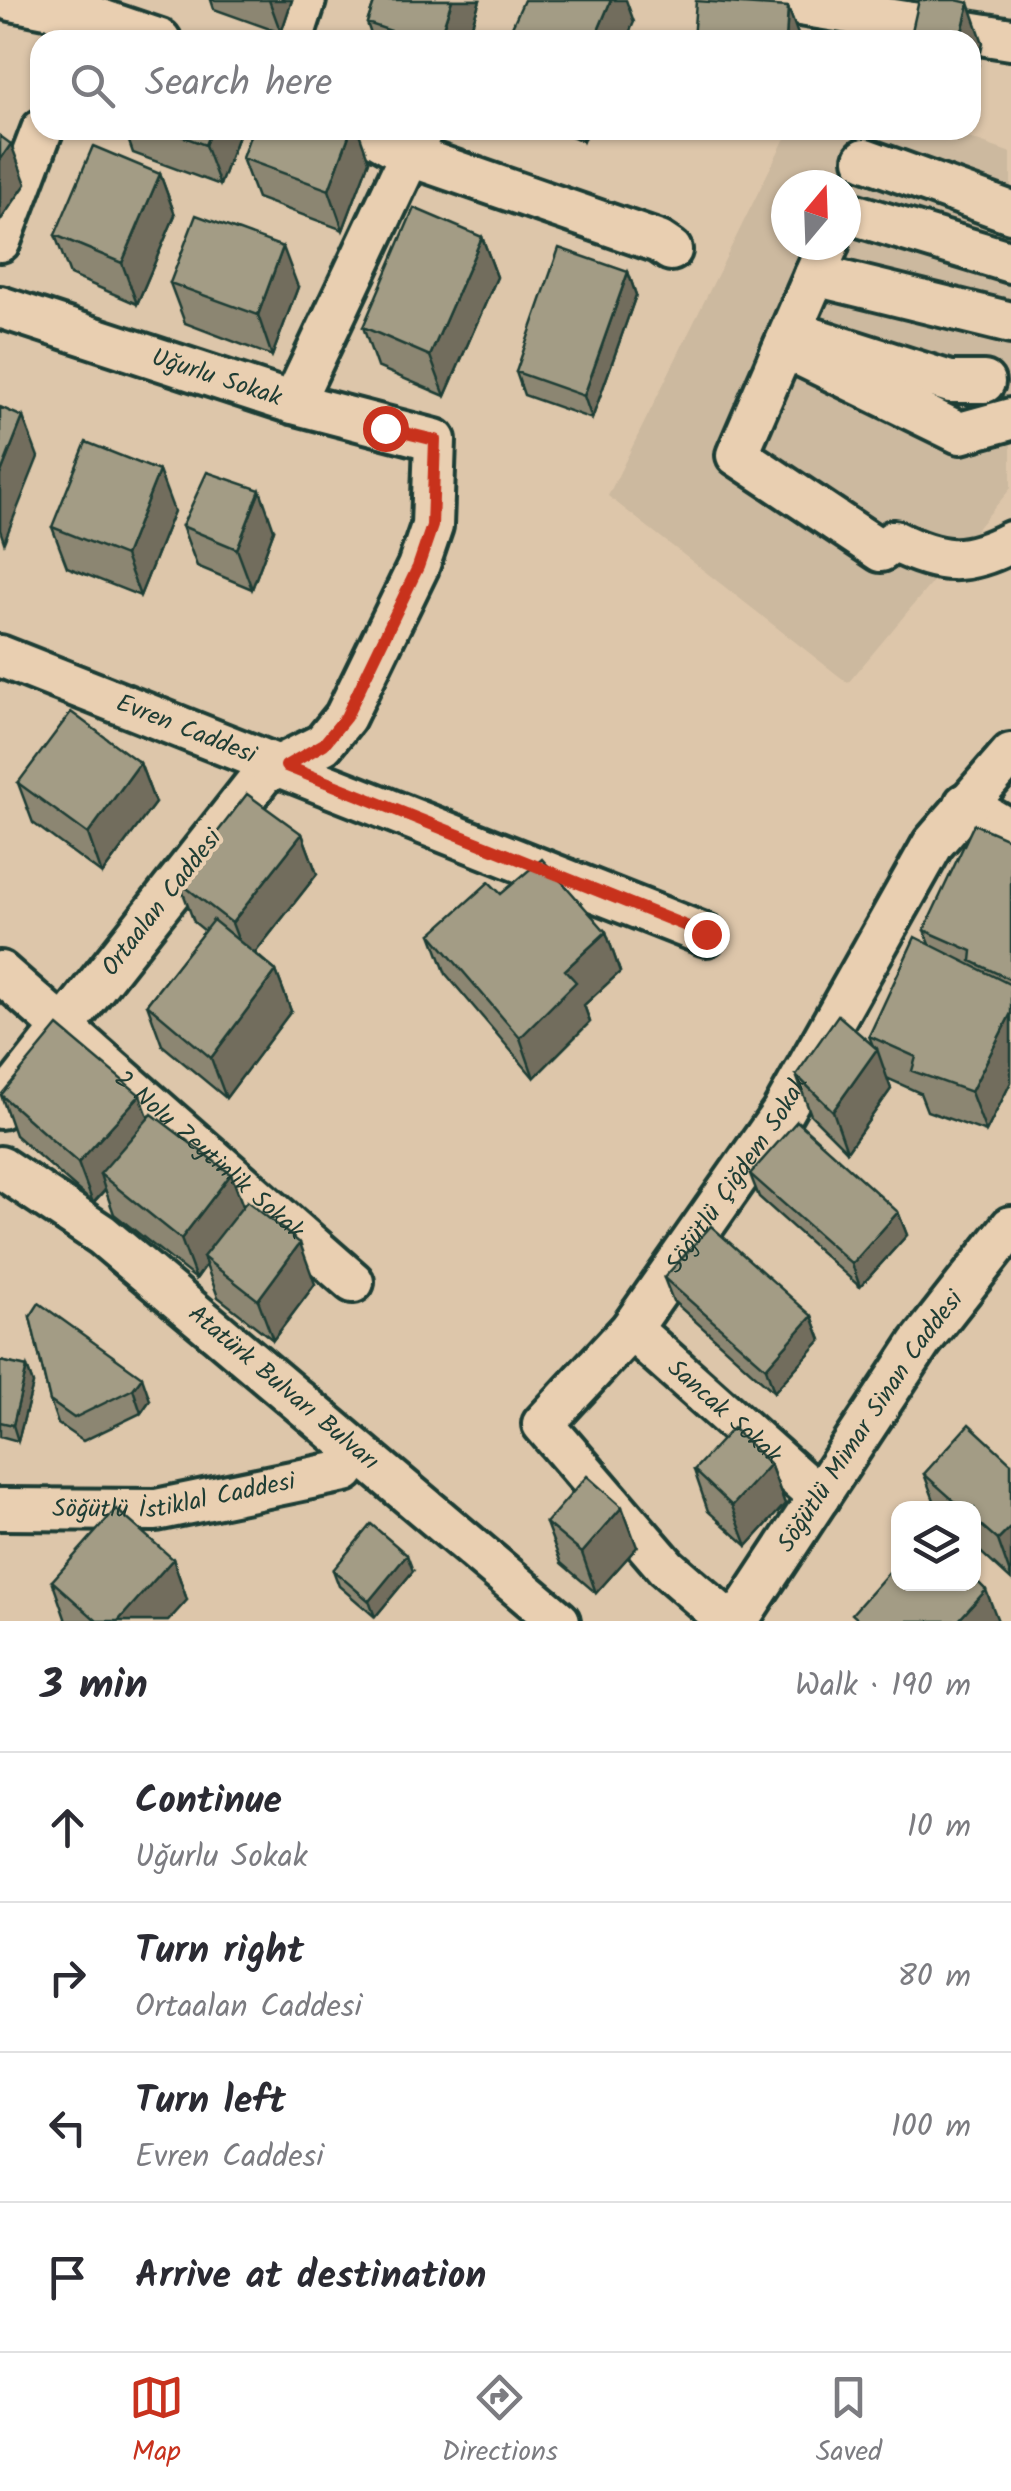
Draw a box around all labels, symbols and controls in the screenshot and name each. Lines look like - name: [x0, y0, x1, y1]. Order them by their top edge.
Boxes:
- search box: [30, 30, 981, 140]
- text: Search here: [145, 55, 332, 115]
- icon: search: [65, 58, 120, 113]
- north arrow: [771, 170, 861, 260]
- street label: Uğurlu Sokak: [146, 338, 287, 418]
- route start: [363, 406, 409, 452]
- street label: Evren Caddesi: [110, 684, 263, 776]
- street label: Ortaalan Caddesi: [92, 820, 233, 985]
- route end: [684, 912, 730, 958]
- street label: 2 Nolu Zeytinlik Sokak: [105, 1061, 313, 1251]
- street label: Söğütlü Çiğdem Sokak: [656, 1068, 819, 1282]
- street label: Söğütlü Mimar Sinan Caddesi: [767, 1281, 974, 1561]
- street label: Atatürk Bulvarı Bulvarı: [178, 1295, 388, 1481]
- street label: Sancak Sokak: [658, 1350, 791, 1475]
- street label: Söğütlü İstiklal Caddesi: [52, 1462, 300, 1530]
- map controls: [891, 1501, 981, 1591]
- button: layers: [891, 1501, 981, 1591]
- text: 3 min: [40, 1653, 148, 1720]
- text: Walk · 190 m: [795, 1661, 971, 1712]
- text: Continue: [135, 1772, 282, 1832]
- icon: ahead: [40, 1800, 95, 1855]
- text: 10 m: [907, 1802, 971, 1853]
- text: Uğurlu Sokak: [135, 1832, 308, 1883]
- text: Turn right: [135, 1922, 304, 1982]
- icon: right: [40, 1950, 95, 2005]
- text: 80 m: [897, 1952, 971, 2003]
- text: Ortaalan Caddesi: [135, 1982, 362, 2033]
- text: Turn left: [135, 2072, 286, 2132]
- icon: left: [40, 2100, 95, 2155]
- text: 100 m: [891, 2102, 971, 2153]
- text: Evren Caddesi: [135, 2132, 324, 2183]
- text: Arrive at destination: [135, 2247, 486, 2307]
- icon: arrive: [40, 2250, 95, 2305]
- tab: Map: [129, 2370, 184, 2475]
- tab: Directions: [442, 2370, 558, 2475]
- tab: Saved: [816, 2370, 882, 2475]

